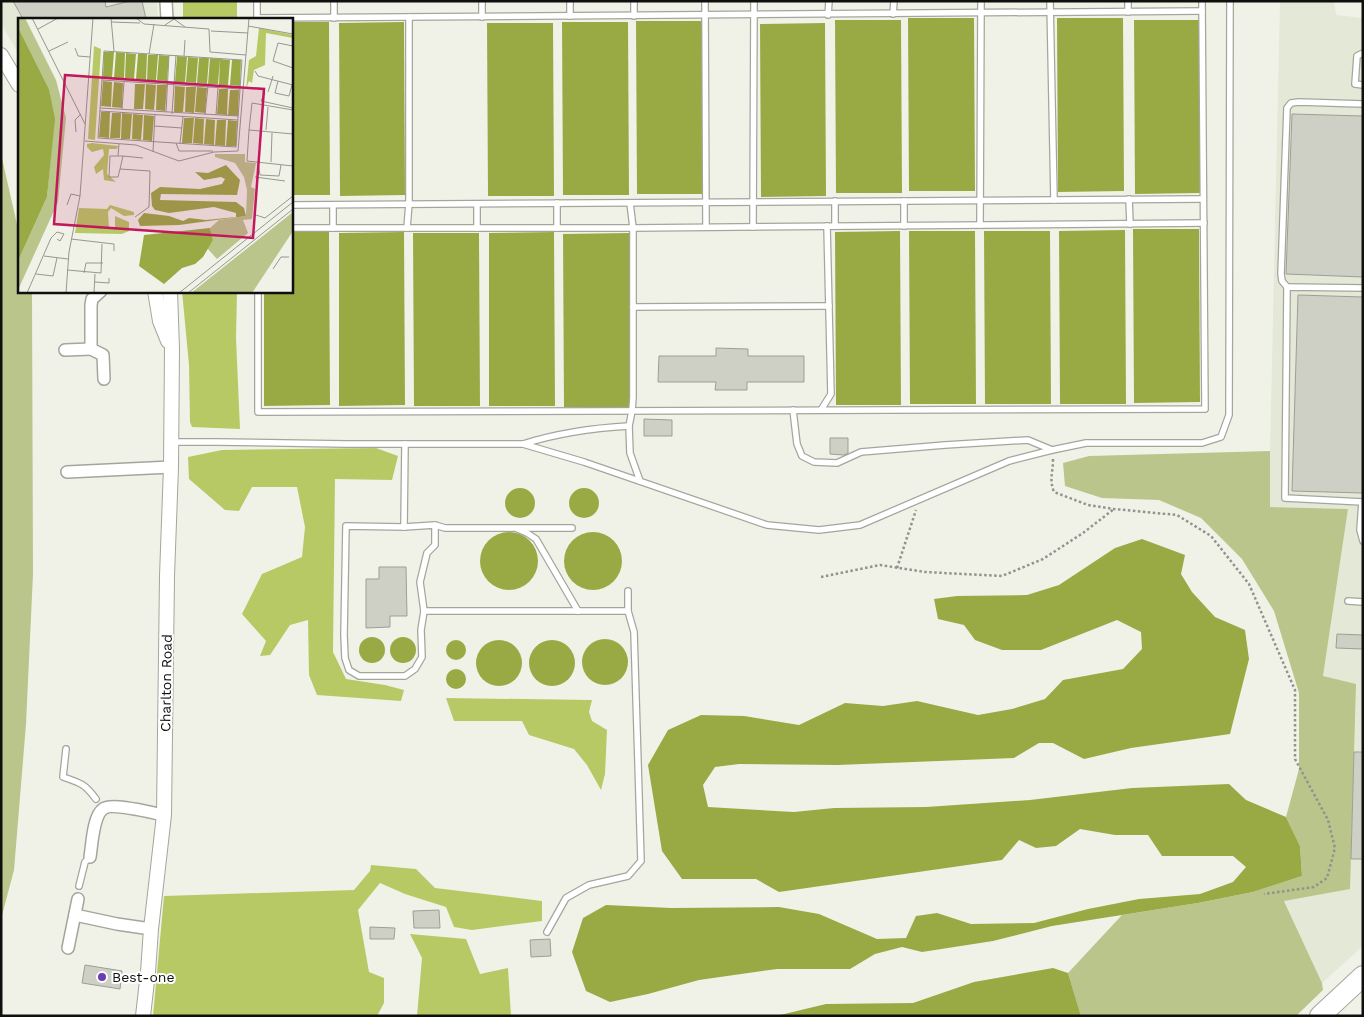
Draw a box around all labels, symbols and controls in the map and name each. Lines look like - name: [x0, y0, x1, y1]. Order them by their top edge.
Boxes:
- inset map: [18, 18, 292, 292]
- street label: Charlton Road: [157, 634, 175, 732]
- place label: Best-one: [112, 969, 175, 985]
- marker: Best-one: [96, 971, 108, 983]

